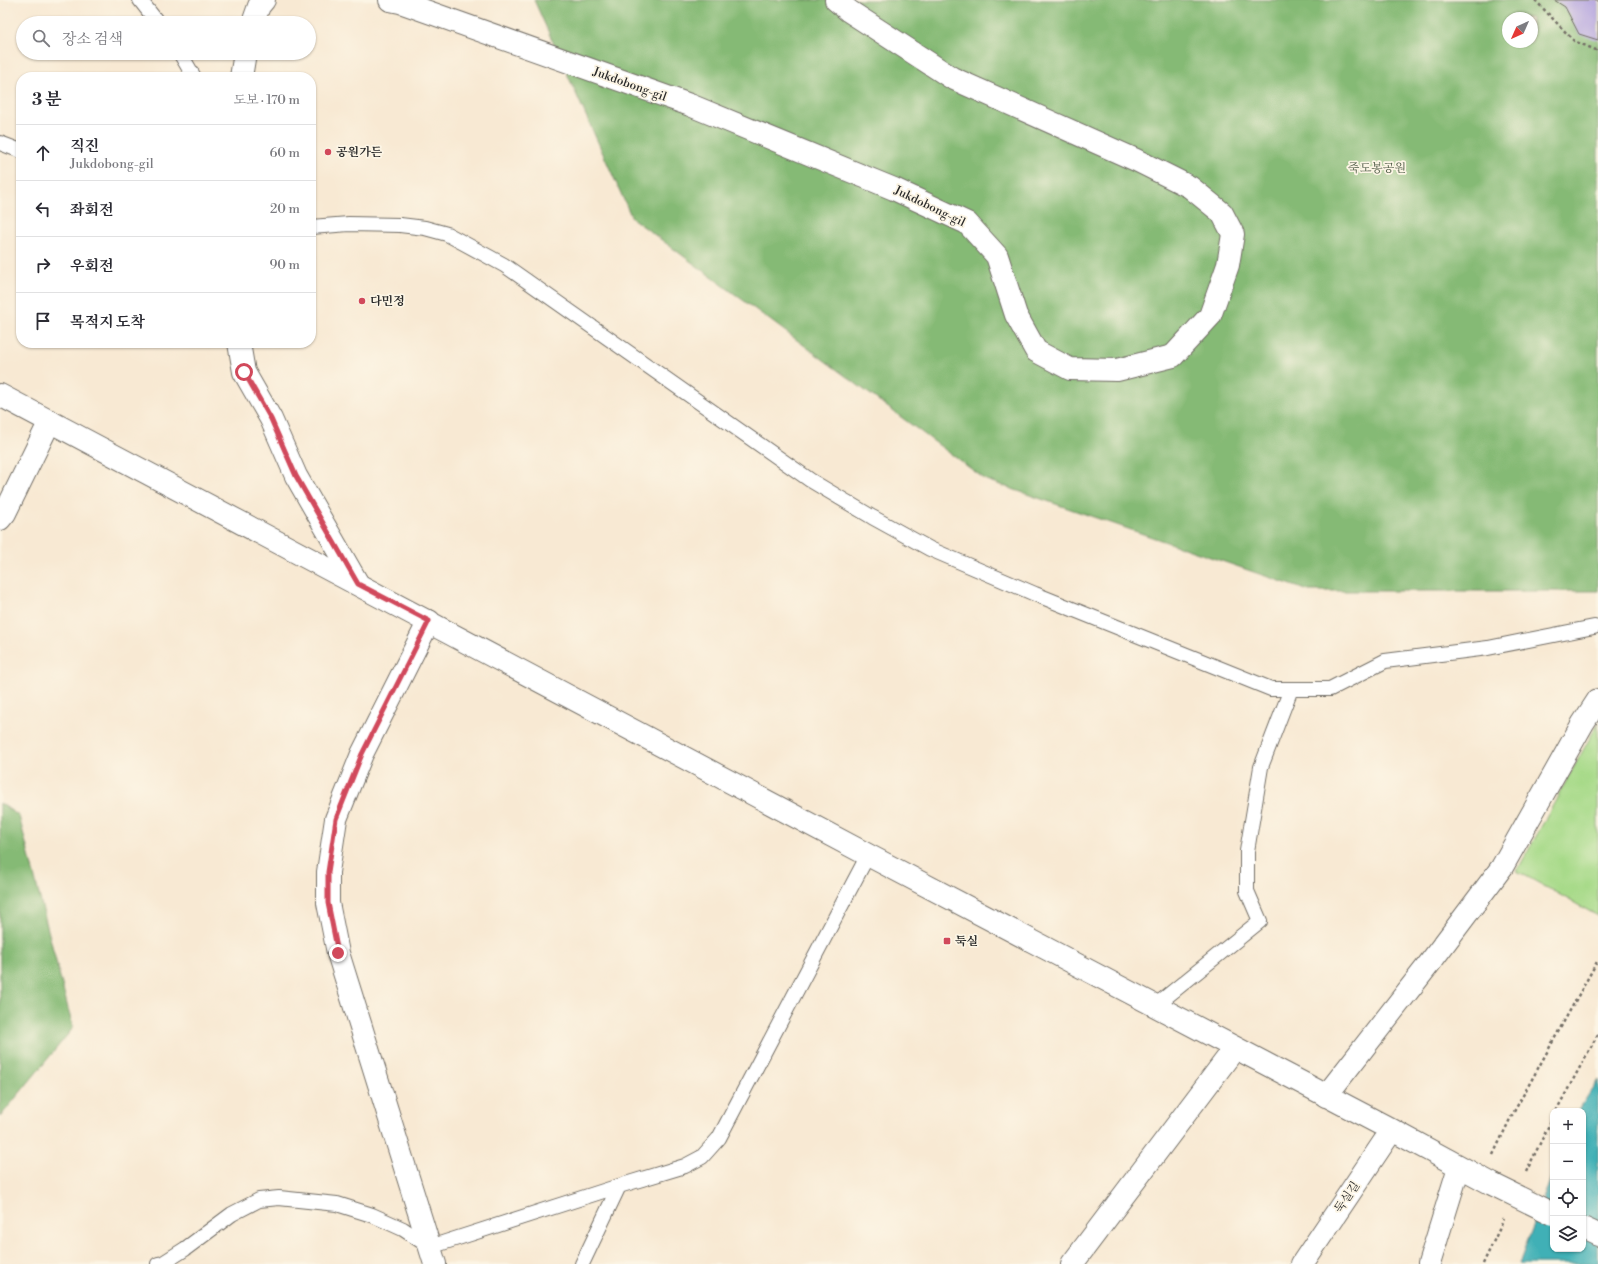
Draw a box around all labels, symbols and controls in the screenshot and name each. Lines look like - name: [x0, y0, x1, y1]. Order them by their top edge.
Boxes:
- north arrow: [1502, 12, 1538, 48]
- search box: [16, 16, 316, 60]
- icon: search: [30, 27, 52, 49]
- text: 장소 검색: [62, 30, 123, 49]
- street label: Jukdobong-gil: [590, 64, 669, 105]
- text: 3 분: [32, 89, 61, 111]
- text: 도보 · 170 m: [234, 92, 300, 108]
- text: 직진: [70, 137, 99, 156]
- icon: ahead: [32, 142, 54, 164]
- text: 60 m: [269, 145, 300, 161]
- place label: 공원가든: [336, 145, 383, 160]
- marker: 공원가든: [323, 147, 333, 157]
- text: Jukdobong-gil: [70, 156, 154, 172]
- park label: 죽도봉공원: [1348, 161, 1406, 176]
- street label: Jukdobong-gil: [891, 182, 968, 230]
- icon: left: [32, 198, 54, 220]
- text: 좌회전: [70, 201, 113, 220]
- text: 20 m: [270, 201, 300, 217]
- icon: right: [32, 254, 54, 276]
- text: 우회전: [70, 257, 113, 276]
- text: 90 m: [269, 257, 300, 273]
- place label: 다민정: [370, 294, 405, 309]
- marker: 다민정: [357, 296, 367, 306]
- icon: arrive: [32, 310, 54, 332]
- text: 목적지 도착: [70, 313, 145, 332]
- route start: [235, 363, 253, 381]
- place label: 둑실: [955, 934, 978, 949]
- marker: 둑실: [942, 936, 952, 946]
- route end: [329, 944, 347, 962]
- map controls: [1550, 1108, 1586, 1252]
- button: +: [1550, 1108, 1586, 1144]
- button: −: [1550, 1144, 1586, 1180]
- street label: 둑실길: [1331, 1179, 1363, 1216]
- button: locate: [1550, 1180, 1586, 1216]
- button: layers: [1550, 1216, 1586, 1252]

